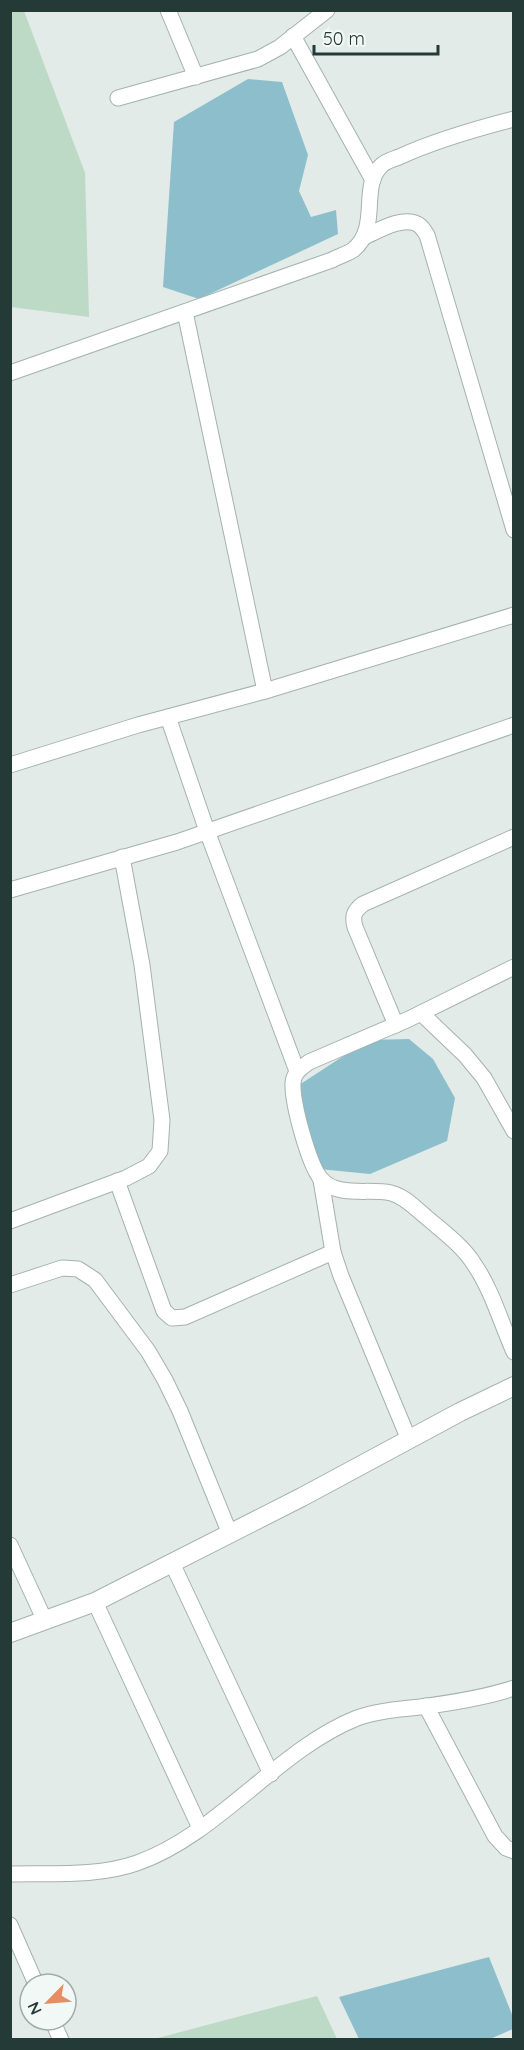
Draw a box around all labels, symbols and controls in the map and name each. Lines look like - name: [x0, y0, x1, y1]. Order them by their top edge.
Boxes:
- scale bar: [314, 18, 438, 56]
- text: 50 m: [323, 27, 365, 50]
- north arrow: [18, 1972, 78, 2032]
- text: N: [23, 1999, 46, 2018]

